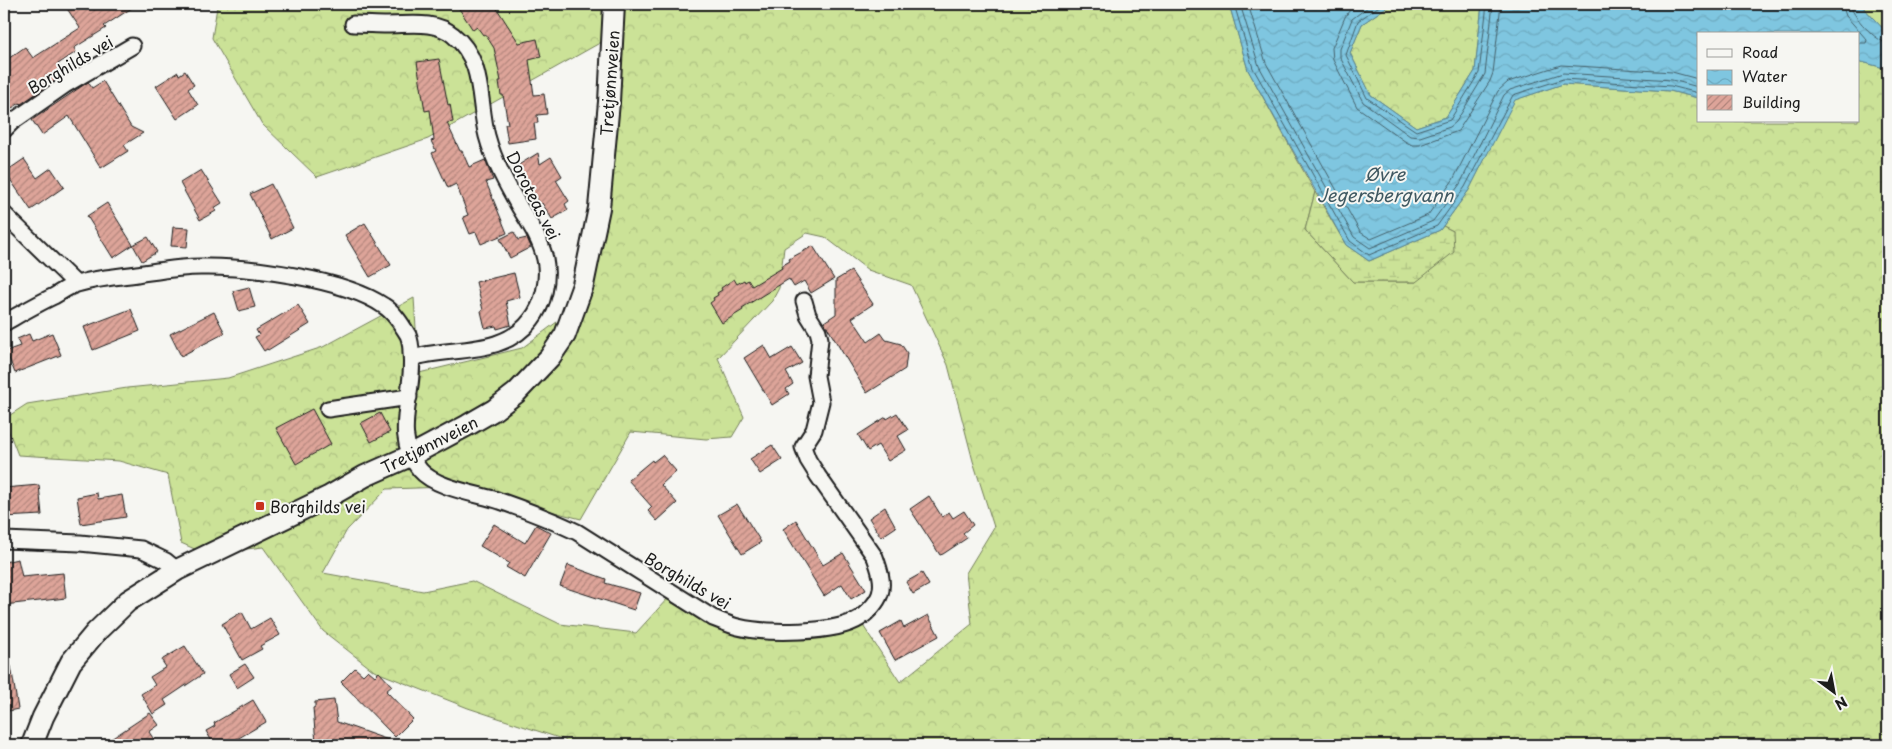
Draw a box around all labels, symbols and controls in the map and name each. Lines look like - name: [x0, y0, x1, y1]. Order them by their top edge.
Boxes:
- street label: Borghilds vei: [23, 29, 117, 99]
- street label: Tretjønnveien: [593, 29, 625, 137]
- legend: [1697, 32, 1860, 122]
- text: Road: [1742, 40, 1778, 63]
- text: Water: [1742, 64, 1787, 87]
- text: Building: [1742, 90, 1801, 113]
- street label: Doroteas vei: [501, 146, 567, 244]
- water label: Øvre Jegersbergvann: [1317, 160, 1455, 208]
- street label: Tretjønnveien: [376, 409, 482, 479]
- place label: Borghilds vei: [270, 494, 366, 518]
- marker: Borghilds vei: [254, 500, 266, 512]
- street label: Borghilds vei: [641, 546, 735, 614]
- north arrow: [1810, 666, 1860, 716]
- text: N: [1831, 692, 1851, 715]

